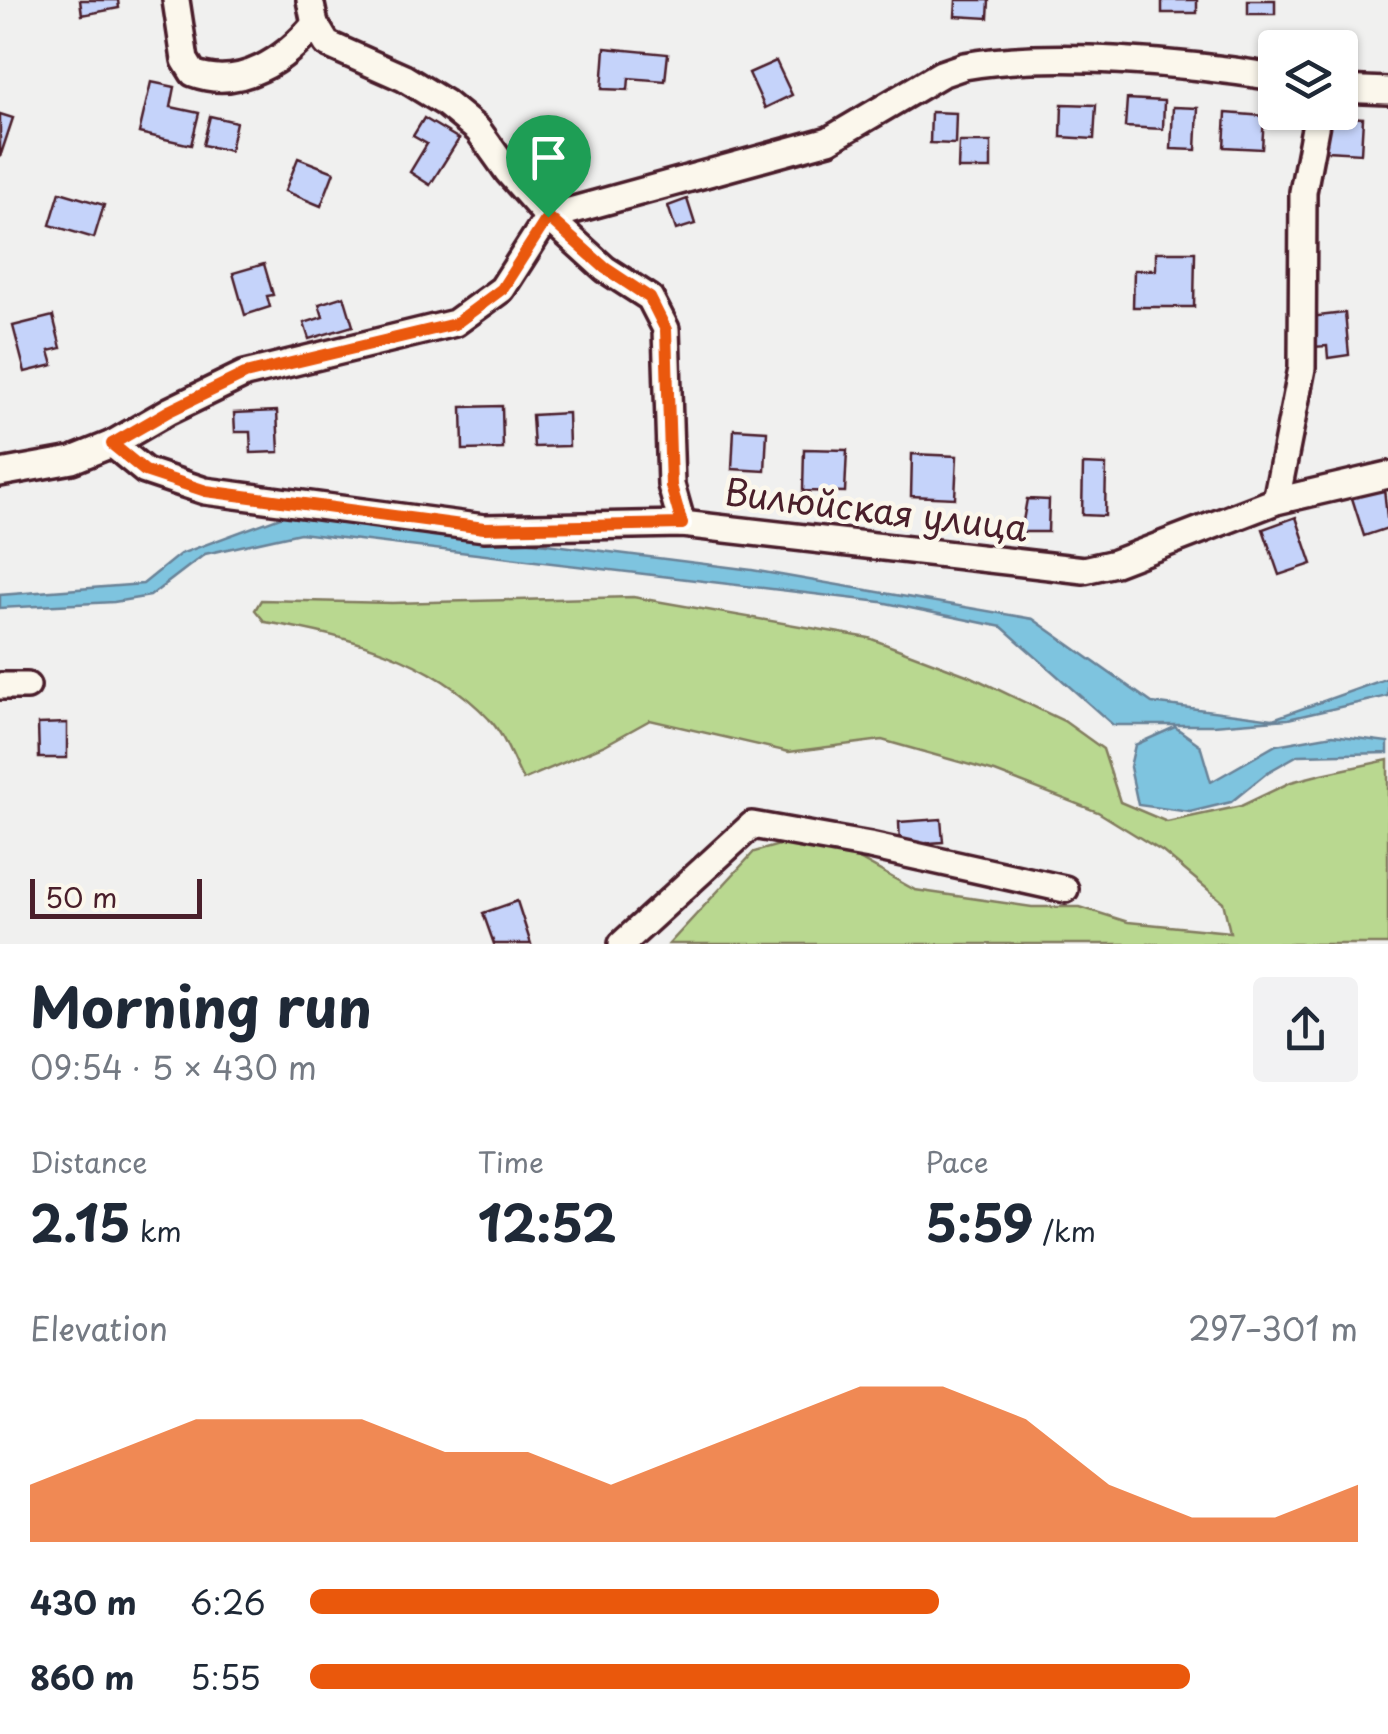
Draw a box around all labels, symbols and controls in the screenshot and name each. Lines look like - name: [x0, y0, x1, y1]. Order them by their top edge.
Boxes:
- map controls: [1258, 30, 1358, 130]
- button: layers: [1258, 30, 1358, 130]
- pin: [506, 115, 591, 218]
- icon: arrive: [521, 130, 576, 185]
- street label: Вилюйская улица: [722, 464, 1031, 553]
- scale bar: [30, 874, 202, 918]
- text: 50 m: [45, 875, 118, 918]
- text: Morning run: [30, 964, 372, 1047]
- button: share: [1253, 977, 1358, 1082]
- text: 09:54 · 5 × 430 m: [30, 1043, 317, 1091]
- text: Distance: [30, 1140, 148, 1183]
- text: Time: [478, 1140, 544, 1183]
- text: Pace: [925, 1140, 989, 1183]
- text: 2.15: [30, 1183, 131, 1259]
- text: 12:52: [478, 1183, 617, 1259]
- text: 5:59: [925, 1183, 1033, 1259]
- text: km: [131, 1209, 182, 1252]
- text: /km: [1033, 1209, 1096, 1252]
- text: Elevation: [30, 1304, 168, 1352]
- text: 297–301 m: [1188, 1304, 1358, 1352]
- text: 430 m: [30, 1578, 137, 1626]
- text: 6:26: [190, 1578, 265, 1626]
- text: 860 m: [30, 1653, 134, 1701]
- text: 5:55: [190, 1653, 261, 1701]

